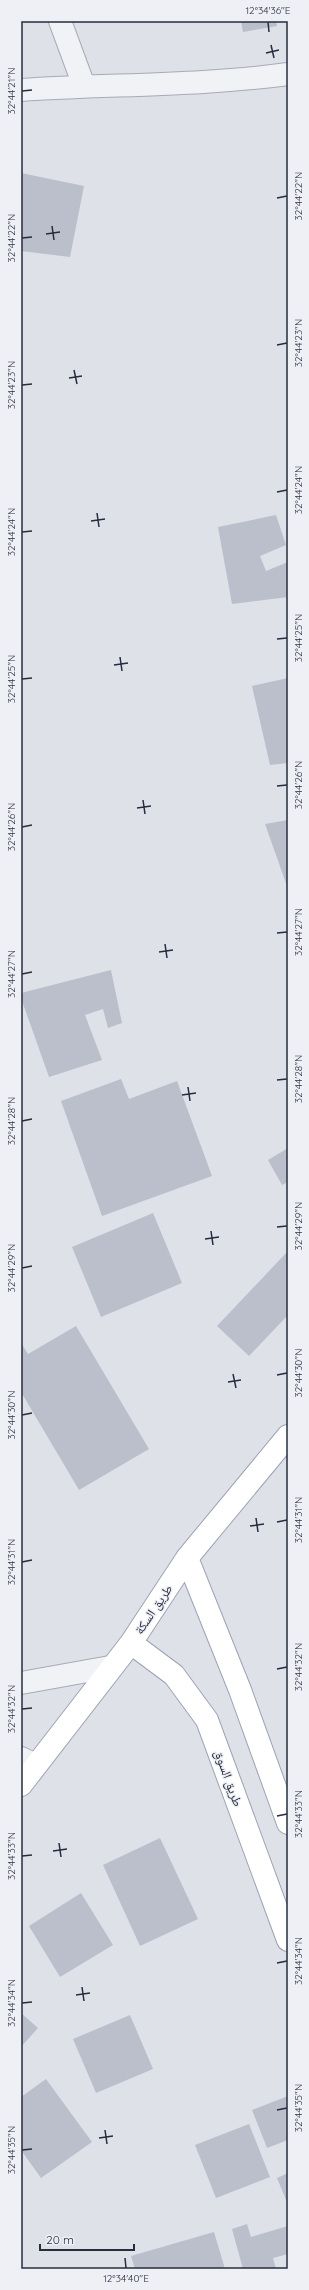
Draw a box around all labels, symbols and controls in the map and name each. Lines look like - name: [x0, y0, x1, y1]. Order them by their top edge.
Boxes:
- text: 12°34'36"E: [245, 4, 291, 17]
- text: 32°44'21"N: [5, 68, 18, 114]
- text: 32°44'22"N: [292, 172, 305, 220]
- text: 32°44'22"N: [5, 214, 18, 262]
- text: 32°44'23"N: [292, 319, 305, 367]
- text: 32°44'23"N: [5, 361, 18, 409]
- text: 32°44'24"N: [292, 466, 305, 514]
- text: 32°44'24"N: [5, 508, 18, 556]
- text: 32°44'25"N: [292, 614, 305, 662]
- text: 32°44'25"N: [5, 655, 18, 703]
- text: 32°44'26"N: [292, 761, 305, 809]
- text: 32°44'26"N: [5, 803, 18, 851]
- text: 32°44'27"N: [292, 908, 305, 956]
- text: 32°44'27"N: [5, 950, 18, 998]
- text: 32°44'28"N: [292, 1055, 305, 1103]
- text: 32°44'28"N: [5, 1097, 18, 1145]
- text: 32°44'29"N: [292, 1202, 305, 1250]
- text: 32°44'29"N: [5, 1244, 18, 1292]
- text: 32°44'30"N: [292, 1349, 305, 1397]
- text: 32°44'30"N: [5, 1391, 18, 1439]
- text: 32°44'31"N: [292, 1497, 305, 1543]
- text: 32°44'31"N: [5, 1539, 18, 1585]
- street label: طريق السكة: [131, 1581, 176, 1637]
- text: 32°44'32"N: [292, 1643, 305, 1691]
- text: 32°44'32"N: [5, 1685, 18, 1733]
- street label: طريق السوق: [210, 1747, 247, 1809]
- text: 32°44'33"N: [292, 1790, 305, 1838]
- text: 32°44'33"N: [5, 1832, 18, 1880]
- text: 32°44'34"N: [292, 1937, 305, 1985]
- text: 32°44'34"N: [5, 1979, 18, 2027]
- text: 32°44'35"N: [292, 2084, 305, 2132]
- text: 32°44'35"N: [5, 2126, 18, 2174]
- scale bar: [40, 2226, 134, 2252]
- text: 20 m: [46, 2232, 74, 2247]
- text: 12°34'40"E: [103, 2272, 149, 2285]

